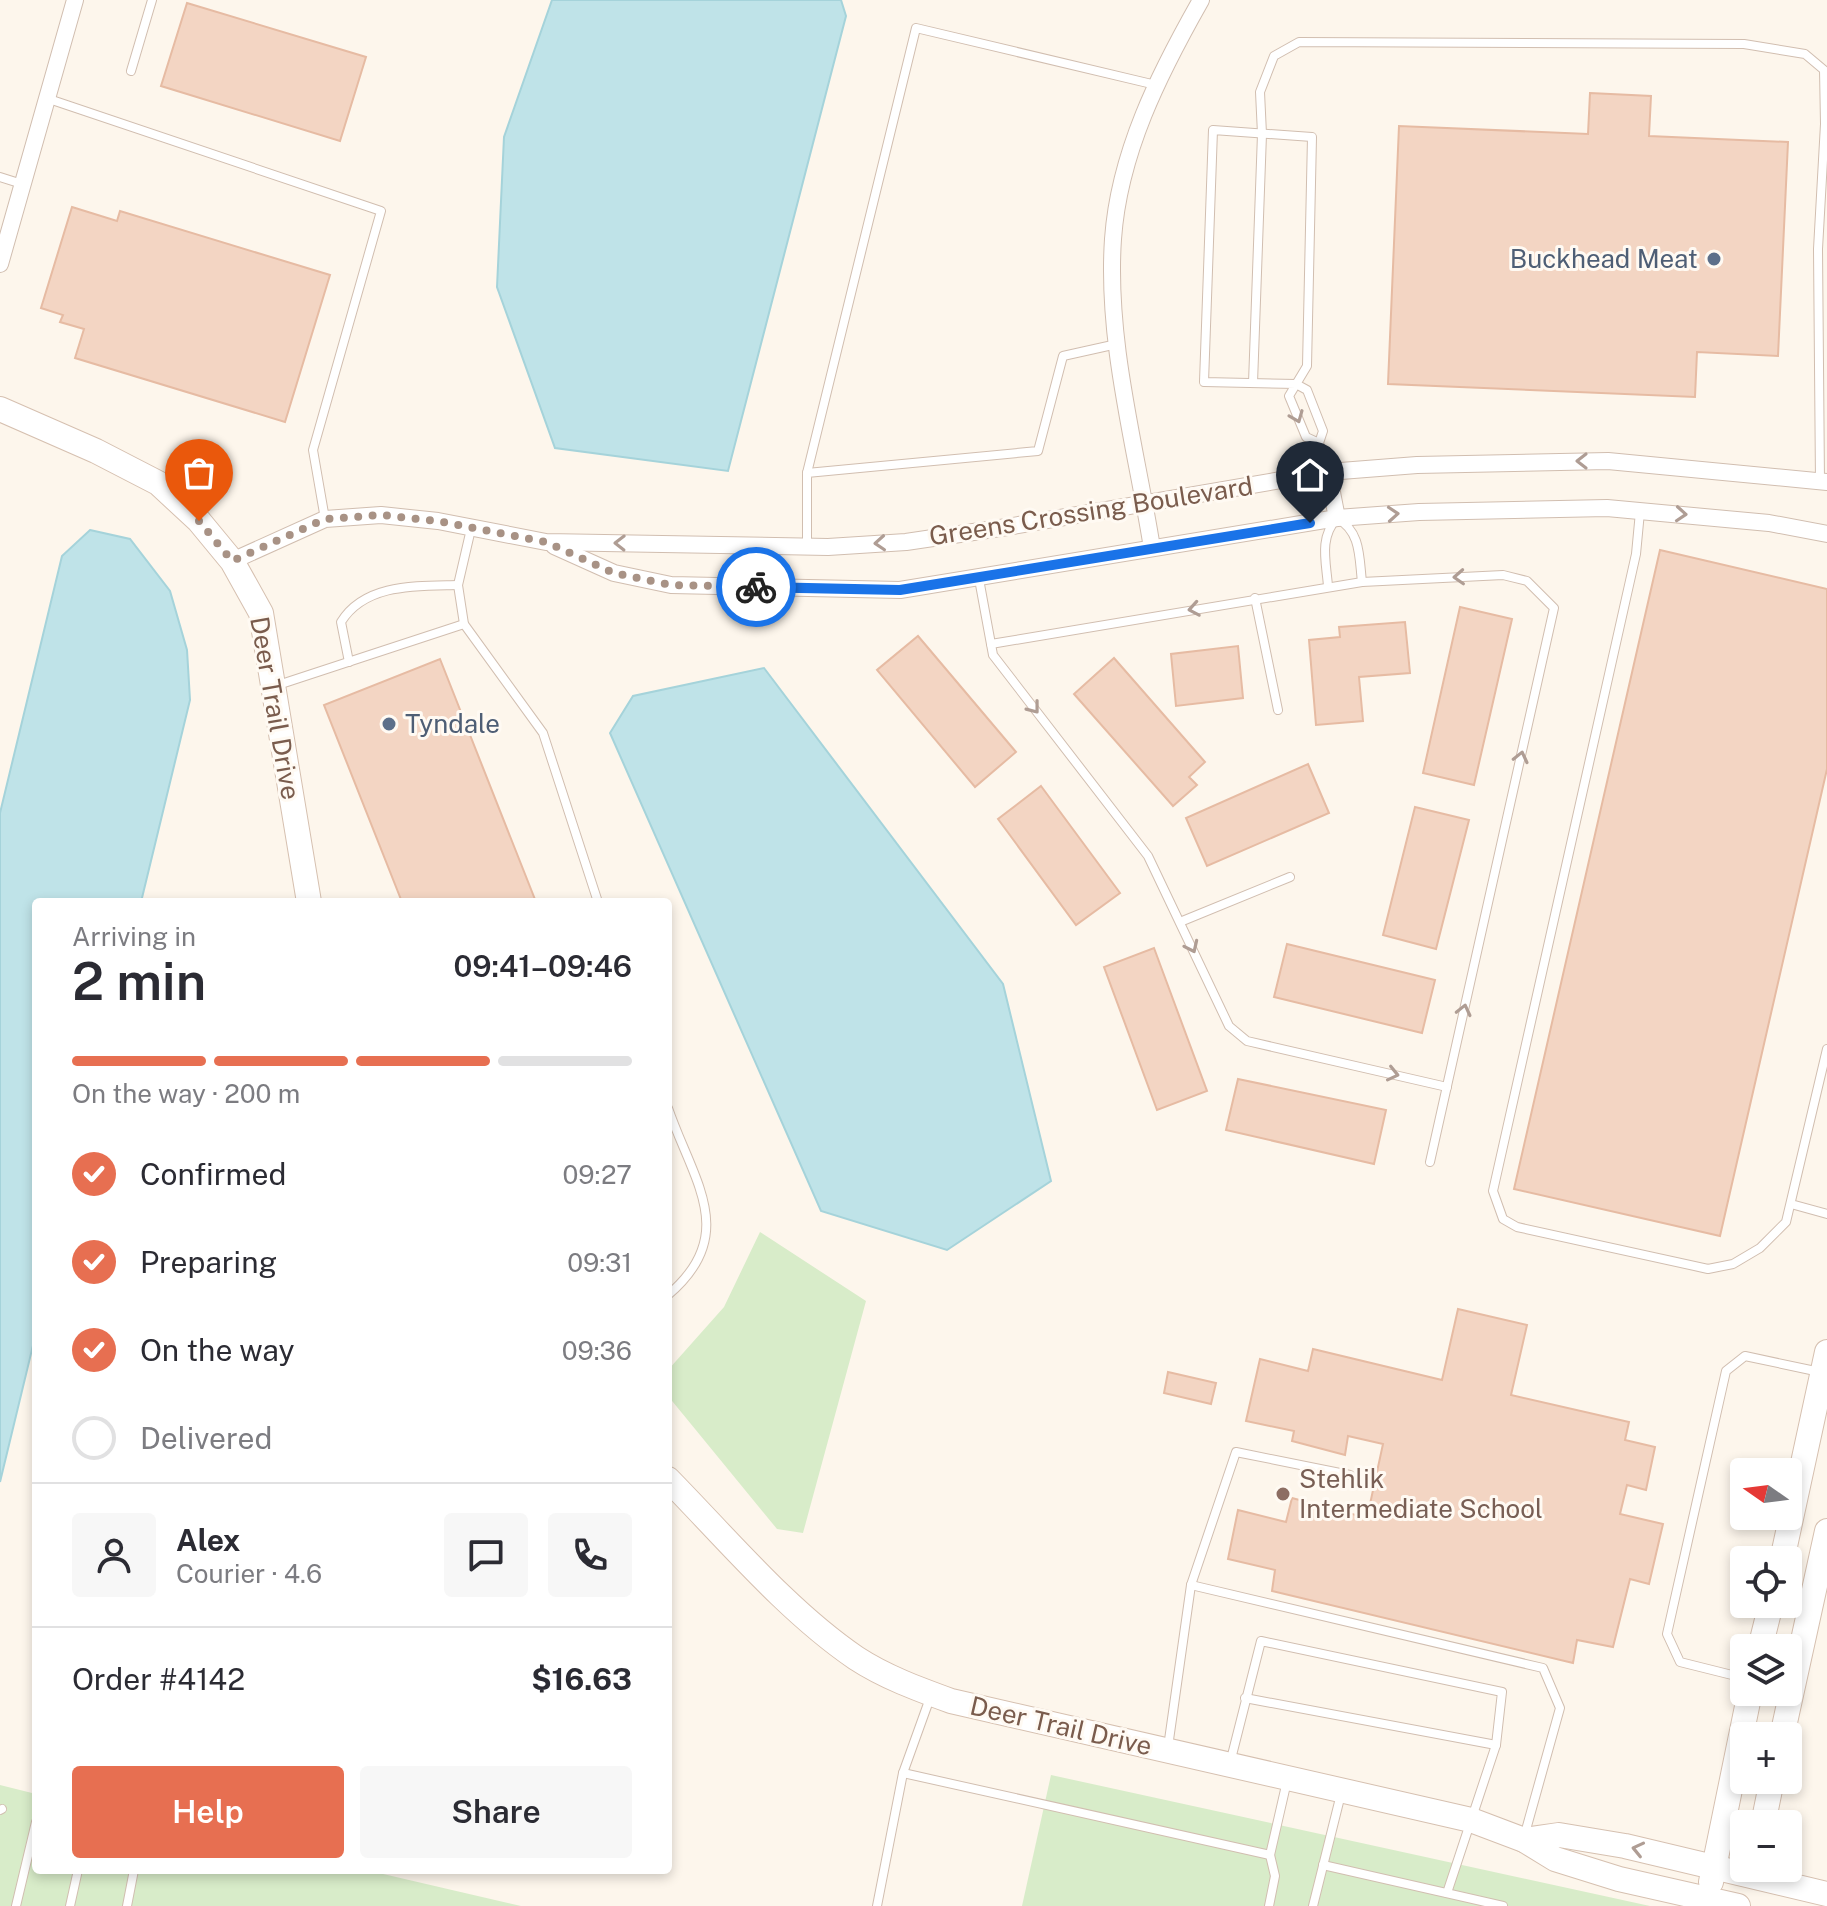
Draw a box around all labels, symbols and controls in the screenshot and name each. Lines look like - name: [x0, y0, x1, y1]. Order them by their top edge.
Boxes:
- place label: Buckhead Meat: [1510, 243, 1698, 274]
- marker: Buckhead Meat: [1705, 250, 1723, 268]
- one-way arrow: [1288, 409, 1304, 423]
- pin: [165, 439, 233, 521]
- pin: [1276, 441, 1344, 523]
- icon: bag: [177, 451, 221, 495]
- one-way arrow: [1575, 452, 1588, 470]
- icon: home: [1288, 453, 1332, 497]
- street label: Greens Crossing Boulevard: [927, 470, 1255, 551]
- one-way arrow: [1675, 505, 1688, 522]
- one-way arrow: [1387, 506, 1400, 523]
- one-way arrow: [613, 534, 626, 552]
- one-way arrow: [873, 534, 886, 551]
- courier: [716, 547, 796, 627]
- icon: bike: [734, 565, 778, 609]
- one-way arrow: [1452, 569, 1465, 586]
- one-way arrow: [1187, 599, 1201, 616]
- street label: Deer Trail Drive: [244, 614, 307, 802]
- one-way arrow: [1024, 699, 1038, 714]
- place label: Tyndale: [405, 708, 500, 739]
- marker: Tyndale: [380, 715, 398, 733]
- one-way arrow: [1512, 750, 1529, 764]
- text: Arriving in: [72, 921, 196, 952]
- one-way arrow: [1182, 939, 1198, 953]
- text: 09:41–09:46: [454, 948, 632, 984]
- text: 2 min: [72, 951, 206, 1012]
- one-way arrow: [1455, 1004, 1472, 1018]
- one-way arrow: [1385, 1065, 1399, 1082]
- text: On the way · 200 m: [72, 1078, 300, 1109]
- icon: check: [72, 1152, 116, 1196]
- text: Confirmed: [140, 1156, 286, 1192]
- text: 09:27: [563, 1159, 632, 1190]
- icon: check: [72, 1240, 116, 1284]
- text: Preparing: [140, 1244, 277, 1280]
- text: 09:31: [567, 1247, 632, 1278]
- icon: check: [72, 1328, 116, 1372]
- text: On the way: [140, 1332, 294, 1368]
- text: 09:36: [562, 1335, 632, 1366]
- text: Delivered: [140, 1420, 272, 1456]
- north arrow: [1730, 1458, 1802, 1530]
- map controls: [1730, 1458, 1802, 1882]
- place label: Stehlik Intermediate School: [1299, 1463, 1543, 1524]
- marker: Stehlik Intermediate School: [1274, 1485, 1292, 1503]
- button: person: [72, 1513, 156, 1597]
- button: chat: [444, 1513, 528, 1597]
- button: phone: [548, 1513, 632, 1597]
- text: Alex: [176, 1522, 240, 1558]
- button: locate: [1730, 1546, 1802, 1618]
- text: Courier · 4.6: [176, 1558, 322, 1589]
- button: layers: [1730, 1634, 1802, 1706]
- text: Order #4142: [72, 1661, 245, 1697]
- text: $16.63: [531, 1661, 632, 1697]
- street label: Deer Trail Drive: [967, 1690, 1155, 1761]
- button: +: [1730, 1722, 1802, 1794]
- button: Help: [72, 1766, 344, 1858]
- button: Share: [360, 1766, 632, 1858]
- button: −: [1730, 1810, 1802, 1882]
- one-way arrow: [1632, 1842, 1646, 1859]

